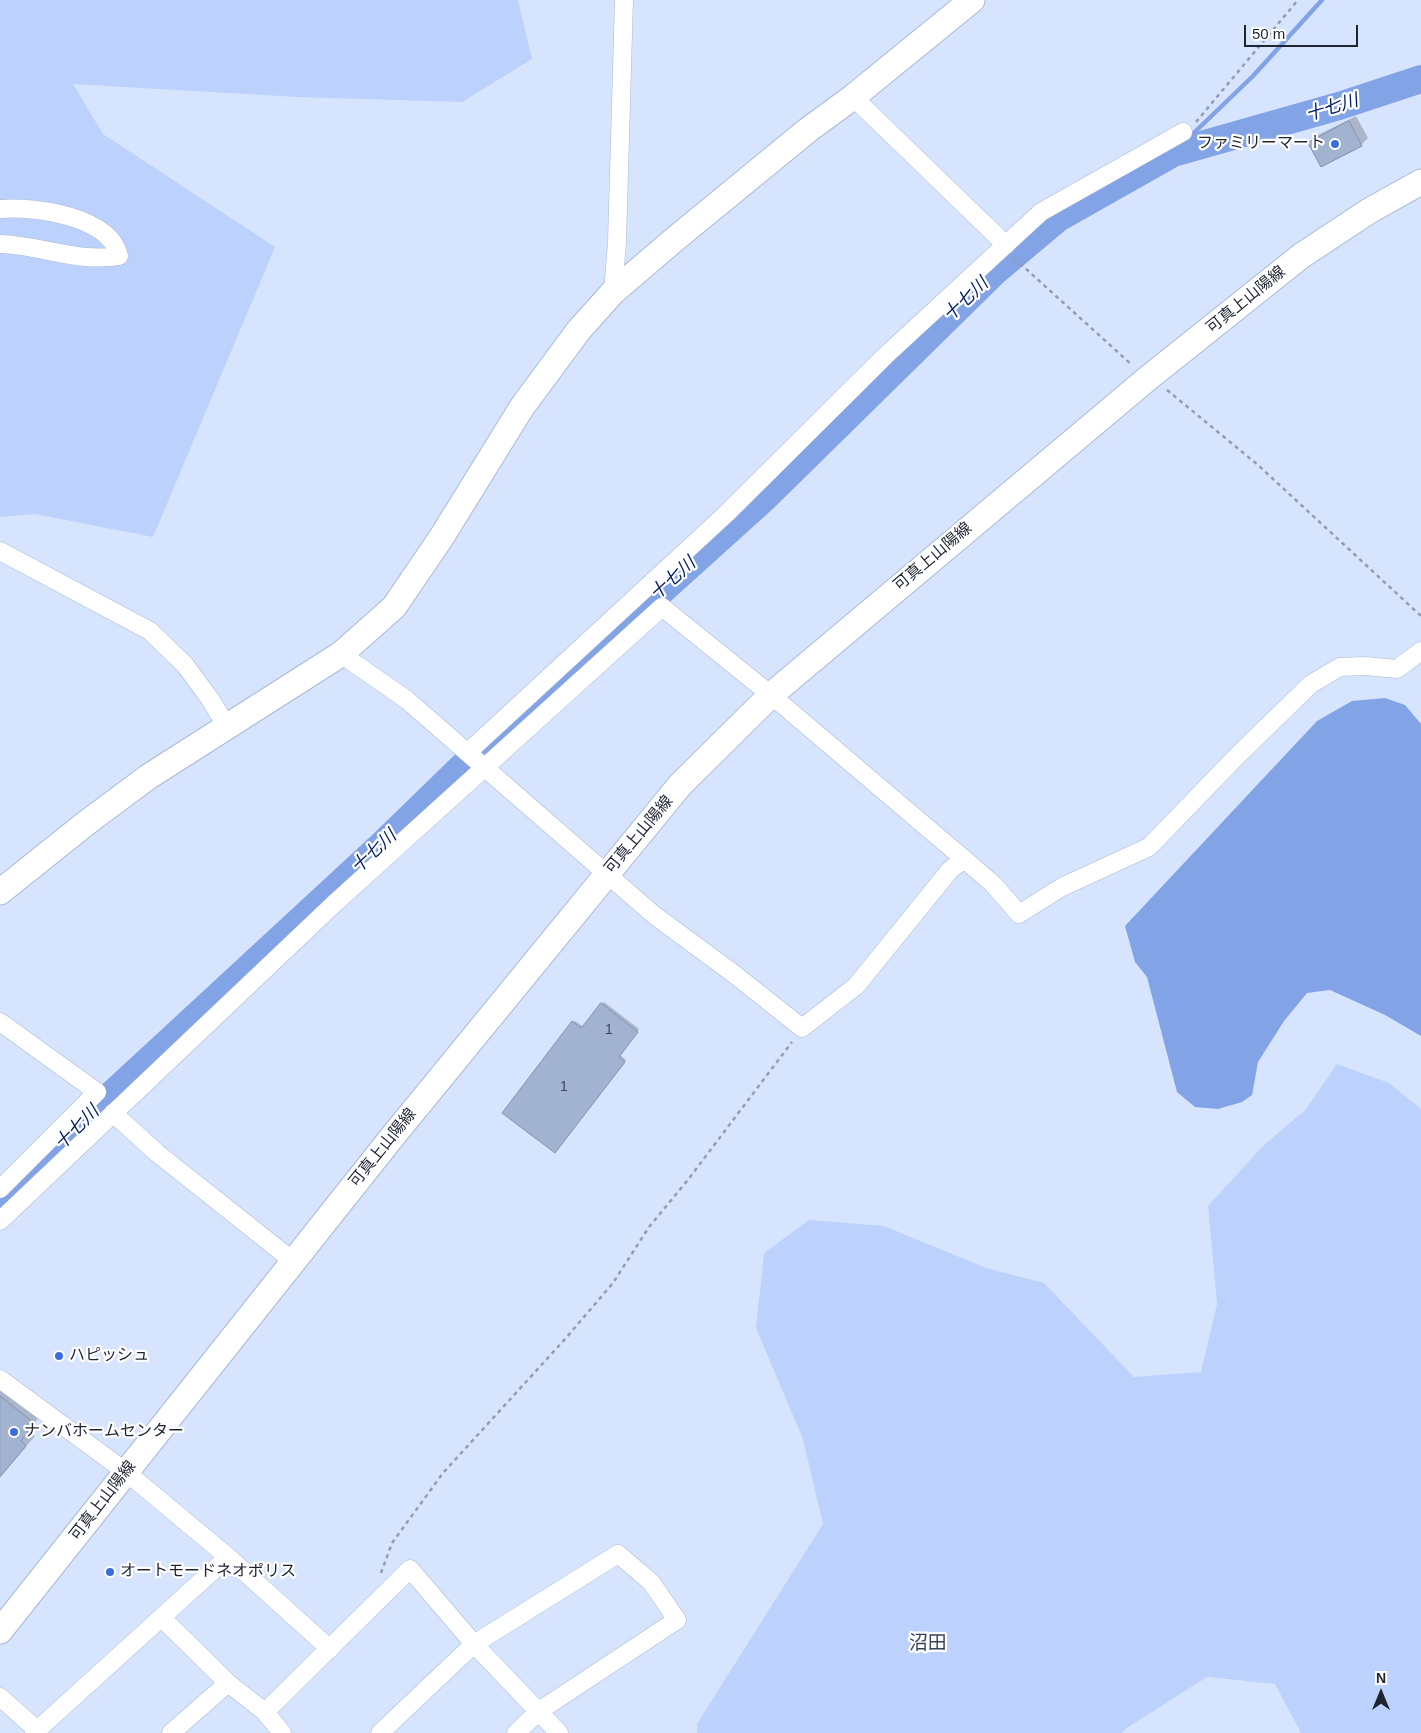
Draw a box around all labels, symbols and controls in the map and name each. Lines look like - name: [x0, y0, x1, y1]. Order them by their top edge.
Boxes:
- scale bar: [1246, 15, 1360, 47]
- text: 50 m: [1252, 25, 1285, 42]
- water label: 十七川: [1303, 90, 1361, 126]
- place label: ファミリーマート: [1197, 134, 1325, 154]
- marker: ファミリーマート: [1329, 138, 1341, 150]
- street label: 可真上山陽線: [1203, 262, 1289, 338]
- water label: 十七川: [939, 273, 993, 327]
- street label: 可真上山陽線: [890, 519, 976, 595]
- water label: 十七川: [646, 553, 700, 605]
- street label: 可真上山陽線: [601, 792, 677, 878]
- water label: 十七川: [347, 826, 401, 878]
- house number: 1: [605, 1022, 613, 1038]
- house number: 1: [560, 1079, 568, 1095]
- water label: 十七川: [50, 1101, 104, 1155]
- street label: 可真上山陽線: [345, 1105, 421, 1191]
- place label: ハピッシュ: [69, 1346, 149, 1366]
- marker: ハピッシュ: [53, 1350, 65, 1362]
- place label: ナンバホームセンター: [24, 1422, 184, 1442]
- marker: ナンバホームセンター: [8, 1426, 20, 1438]
- street label: 可真上山陽線: [66, 1457, 140, 1545]
- place label: オートモードネオポリス: [120, 1562, 296, 1582]
- marker: オートモードネオポリス: [104, 1566, 116, 1578]
- district label: 沼田: [909, 1633, 947, 1655]
- north arrow: [1356, 1668, 1406, 1718]
- text: N: [1376, 1670, 1386, 1686]

